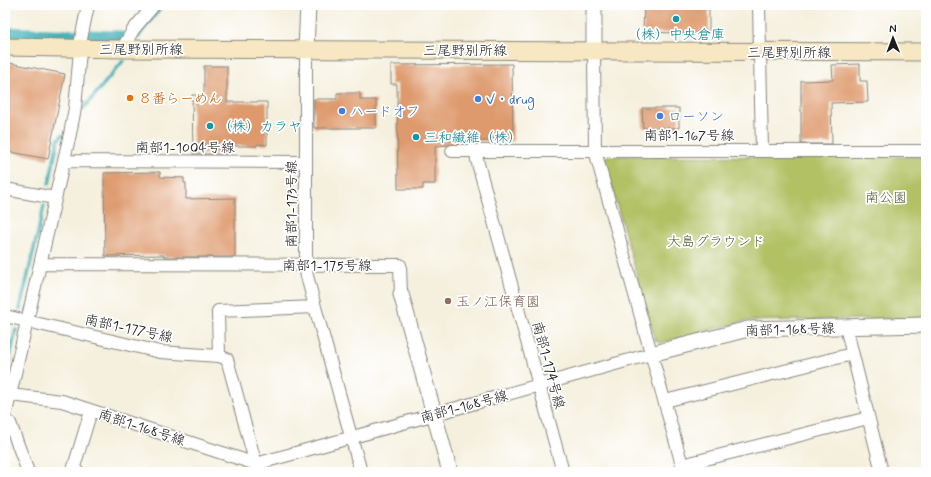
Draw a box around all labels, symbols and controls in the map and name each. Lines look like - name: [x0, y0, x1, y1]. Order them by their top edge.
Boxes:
- marker: （株）中央倉庫: [671, 14, 681, 24]
- north arrow: [873, 18, 913, 58]
- text: N: [889, 22, 897, 36]
- place label: （株）中央倉庫: [627, 26, 725, 44]
- street label: 三尾野別所線: [99, 41, 183, 59]
- street label: 三尾野別所線: [423, 42, 507, 60]
- street label: 三尾野別所線: [747, 44, 831, 62]
- place label: ８番らーめん: [138, 90, 222, 108]
- place label: V・drug: [486, 91, 535, 110]
- marker: ８番らーめん: [125, 93, 135, 103]
- marker: V・drug: [473, 94, 483, 104]
- place label: ハードオフ: [350, 103, 420, 121]
- marker: ハードオフ: [337, 106, 347, 116]
- place label: ローソン: [668, 108, 724, 126]
- marker: ローソン: [655, 111, 665, 121]
- place label: （株）カラヤ: [218, 118, 302, 136]
- marker: （株）カラヤ: [205, 121, 215, 131]
- street label: 南部1-167号線: [644, 127, 734, 145]
- place label: 三和繊維（株）: [424, 129, 522, 147]
- marker: 三和繊維（株）: [411, 132, 421, 142]
- street label: 南部1-1004号線: [135, 139, 235, 157]
- street label: 南部1-173号線: [283, 160, 301, 248]
- park label: 南公園: [865, 189, 907, 207]
- park label: 大島グラウンド: [667, 233, 765, 251]
- street label: 南部1-175号線: [282, 257, 372, 275]
- place label: 玉ノ江保育園: [456, 293, 540, 311]
- marker: 玉ノ江保育園: [443, 296, 453, 306]
- street label: 南部1-177号線: [83, 311, 175, 347]
- street label: 南部1-174号線: [528, 319, 568, 411]
- street label: 南部1-168号線: [745, 319, 835, 341]
- street label: 南部1-168号線: [418, 387, 510, 427]
- street label: 南部1-168号線: [96, 405, 187, 450]

